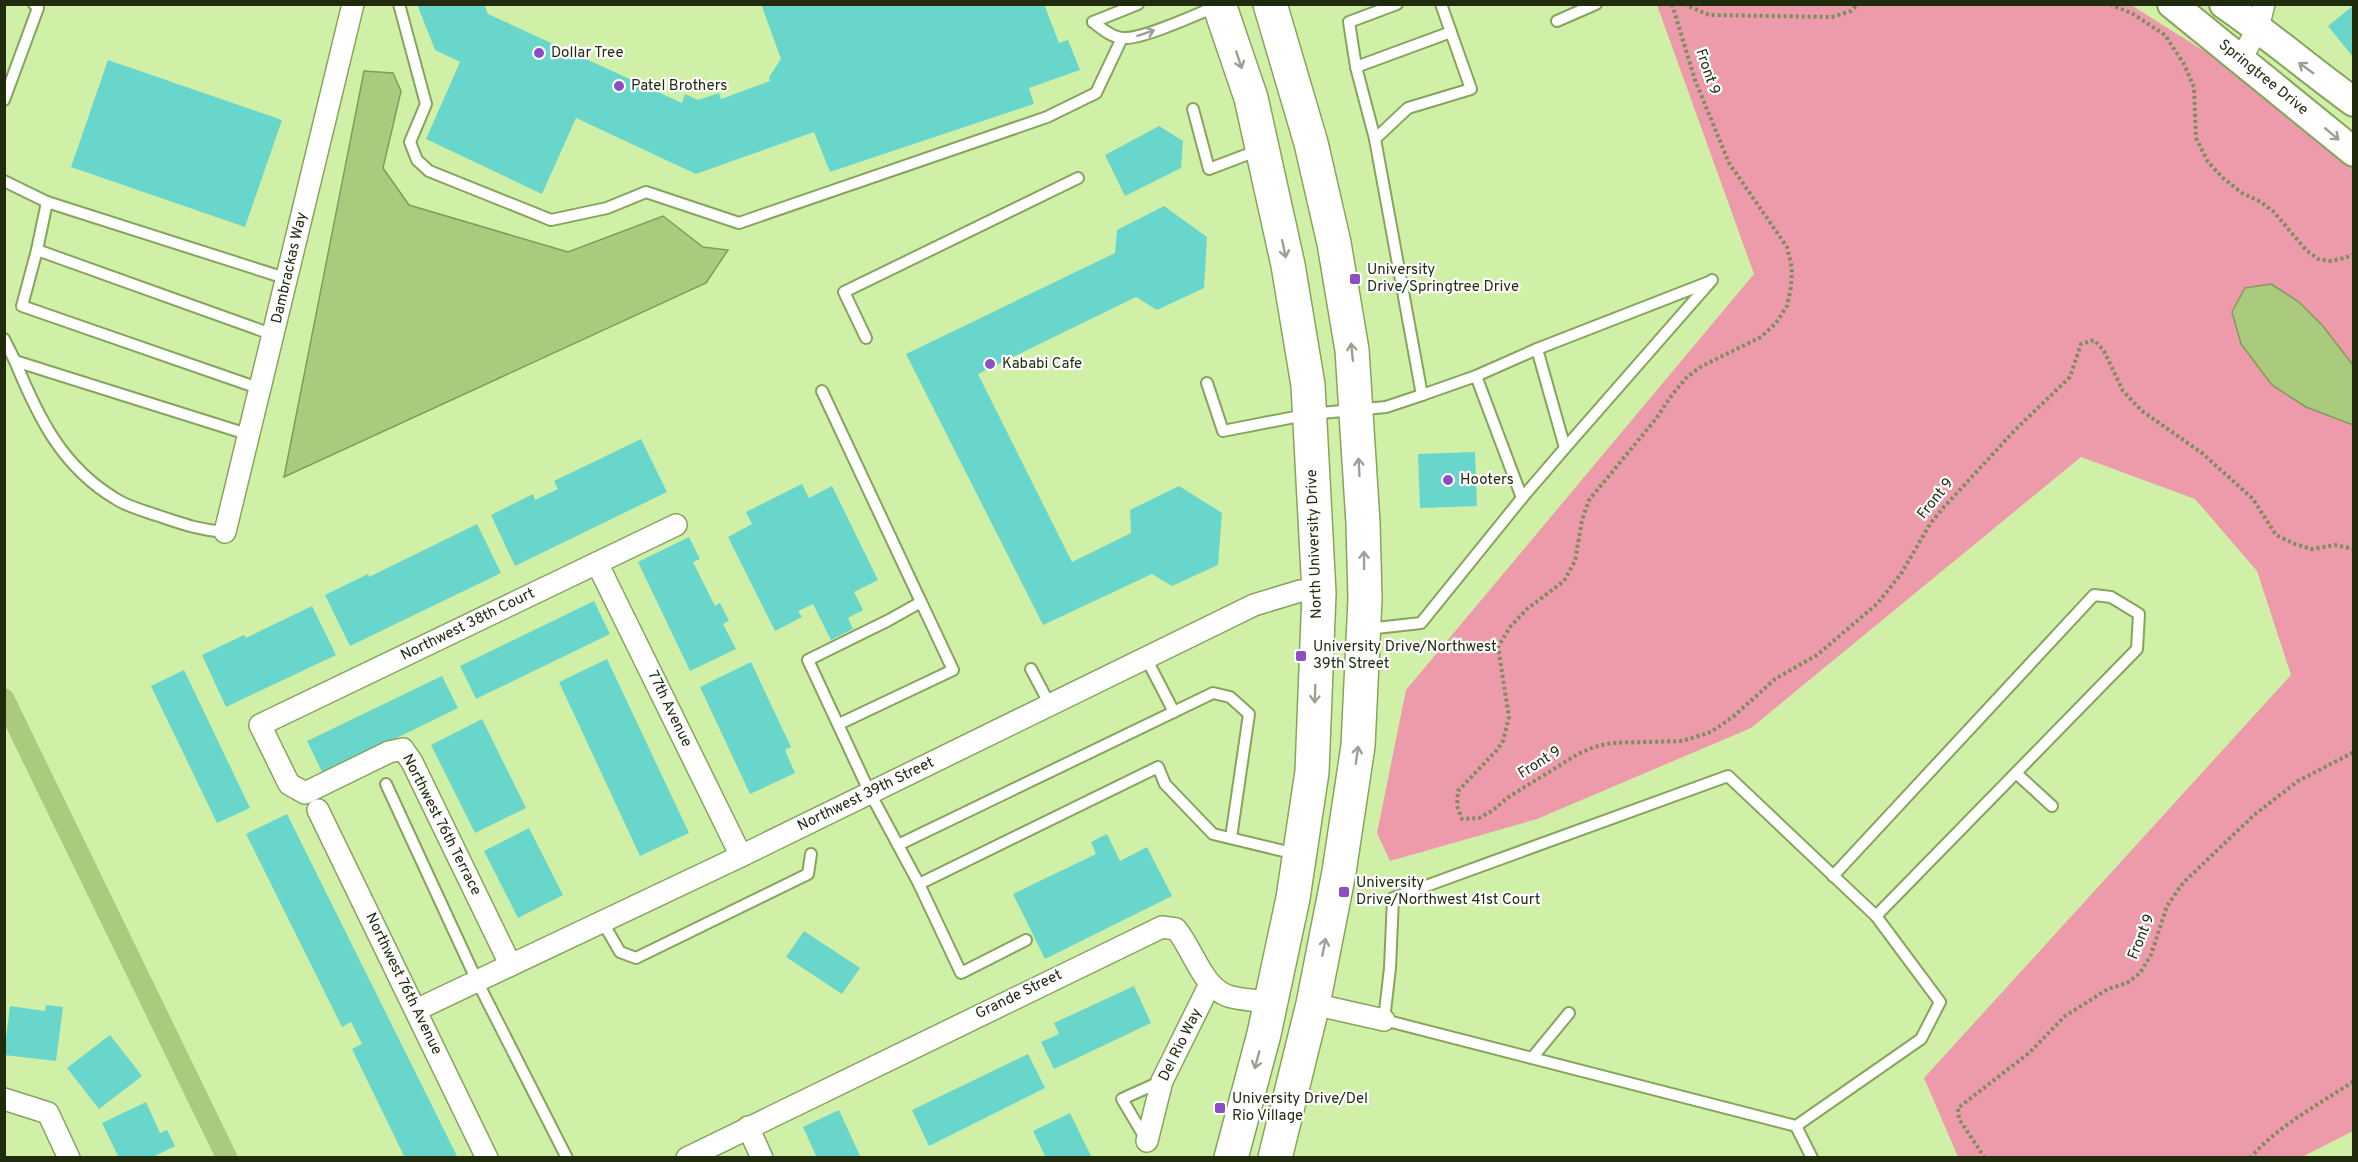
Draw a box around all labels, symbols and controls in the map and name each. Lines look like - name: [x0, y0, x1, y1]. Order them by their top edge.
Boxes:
- one-way arrow: [1136, 26, 1155, 37]
- street label: Springtree Drive: [2214, 36, 2312, 120]
- place label: Dollar Tree: [551, 44, 623, 63]
- marker: Dollar Tree: [532, 46, 546, 60]
- street label: Front 9: [1690, 46, 1724, 98]
- one-way arrow: [1234, 50, 1245, 69]
- one-way arrow: [2299, 61, 2315, 74]
- place label: Patel Brothers: [631, 77, 727, 96]
- marker: Patel Brothers: [612, 79, 626, 93]
- one-way arrow: [2323, 127, 2339, 140]
- street label: Dambrackas Way: [268, 210, 312, 326]
- one-way arrow: [1279, 239, 1291, 258]
- place label: University Drive/Springtree Drive: [1367, 261, 1519, 297]
- marker: University Drive/Springtree Drive: [1348, 272, 1362, 286]
- one-way arrow: [1346, 343, 1357, 363]
- place label: Kababi Cafe: [1002, 355, 1082, 374]
- marker: Kababi Cafe: [983, 357, 997, 371]
- one-way arrow: [1354, 457, 1365, 477]
- street label: North University Drive: [1303, 469, 1327, 619]
- place label: Hooters: [1460, 471, 1514, 490]
- marker: Hooters: [1441, 473, 1455, 487]
- street label: Front 9: [1914, 475, 1958, 523]
- one-way arrow: [1358, 550, 1370, 570]
- street label: Northwest 38th Court: [398, 584, 538, 666]
- place label: University Drive/Northwest 39th Street: [1313, 638, 1497, 674]
- marker: University Drive/Northwest 39th Street: [1294, 649, 1308, 663]
- street label: 77th Avenue: [642, 668, 696, 750]
- one-way arrow: [1310, 683, 1321, 703]
- street label: Front 9: [1515, 742, 1565, 784]
- one-way arrow: [1352, 745, 1363, 765]
- street label: Northwest 76th Terrace: [397, 751, 485, 899]
- street label: Northwest 39th Street: [795, 754, 937, 836]
- place label: University Drive/Northwest 41st Court: [1356, 874, 1540, 910]
- marker: University Drive/Northwest 41st Court: [1337, 885, 1351, 899]
- street label: Northwest 76th Avenue: [360, 910, 446, 1058]
- street label: Front 9: [2124, 911, 2160, 963]
- one-way arrow: [1319, 937, 1330, 957]
- street label: Grande Street: [973, 966, 1065, 1024]
- street label: Del Rio Way: [1155, 1005, 1207, 1085]
- one-way arrow: [1251, 1050, 1263, 1069]
- place label: University Drive/Del Rio Village: [1232, 1090, 1368, 1126]
- marker: University Drive/Del Rio Village: [1213, 1101, 1227, 1115]

